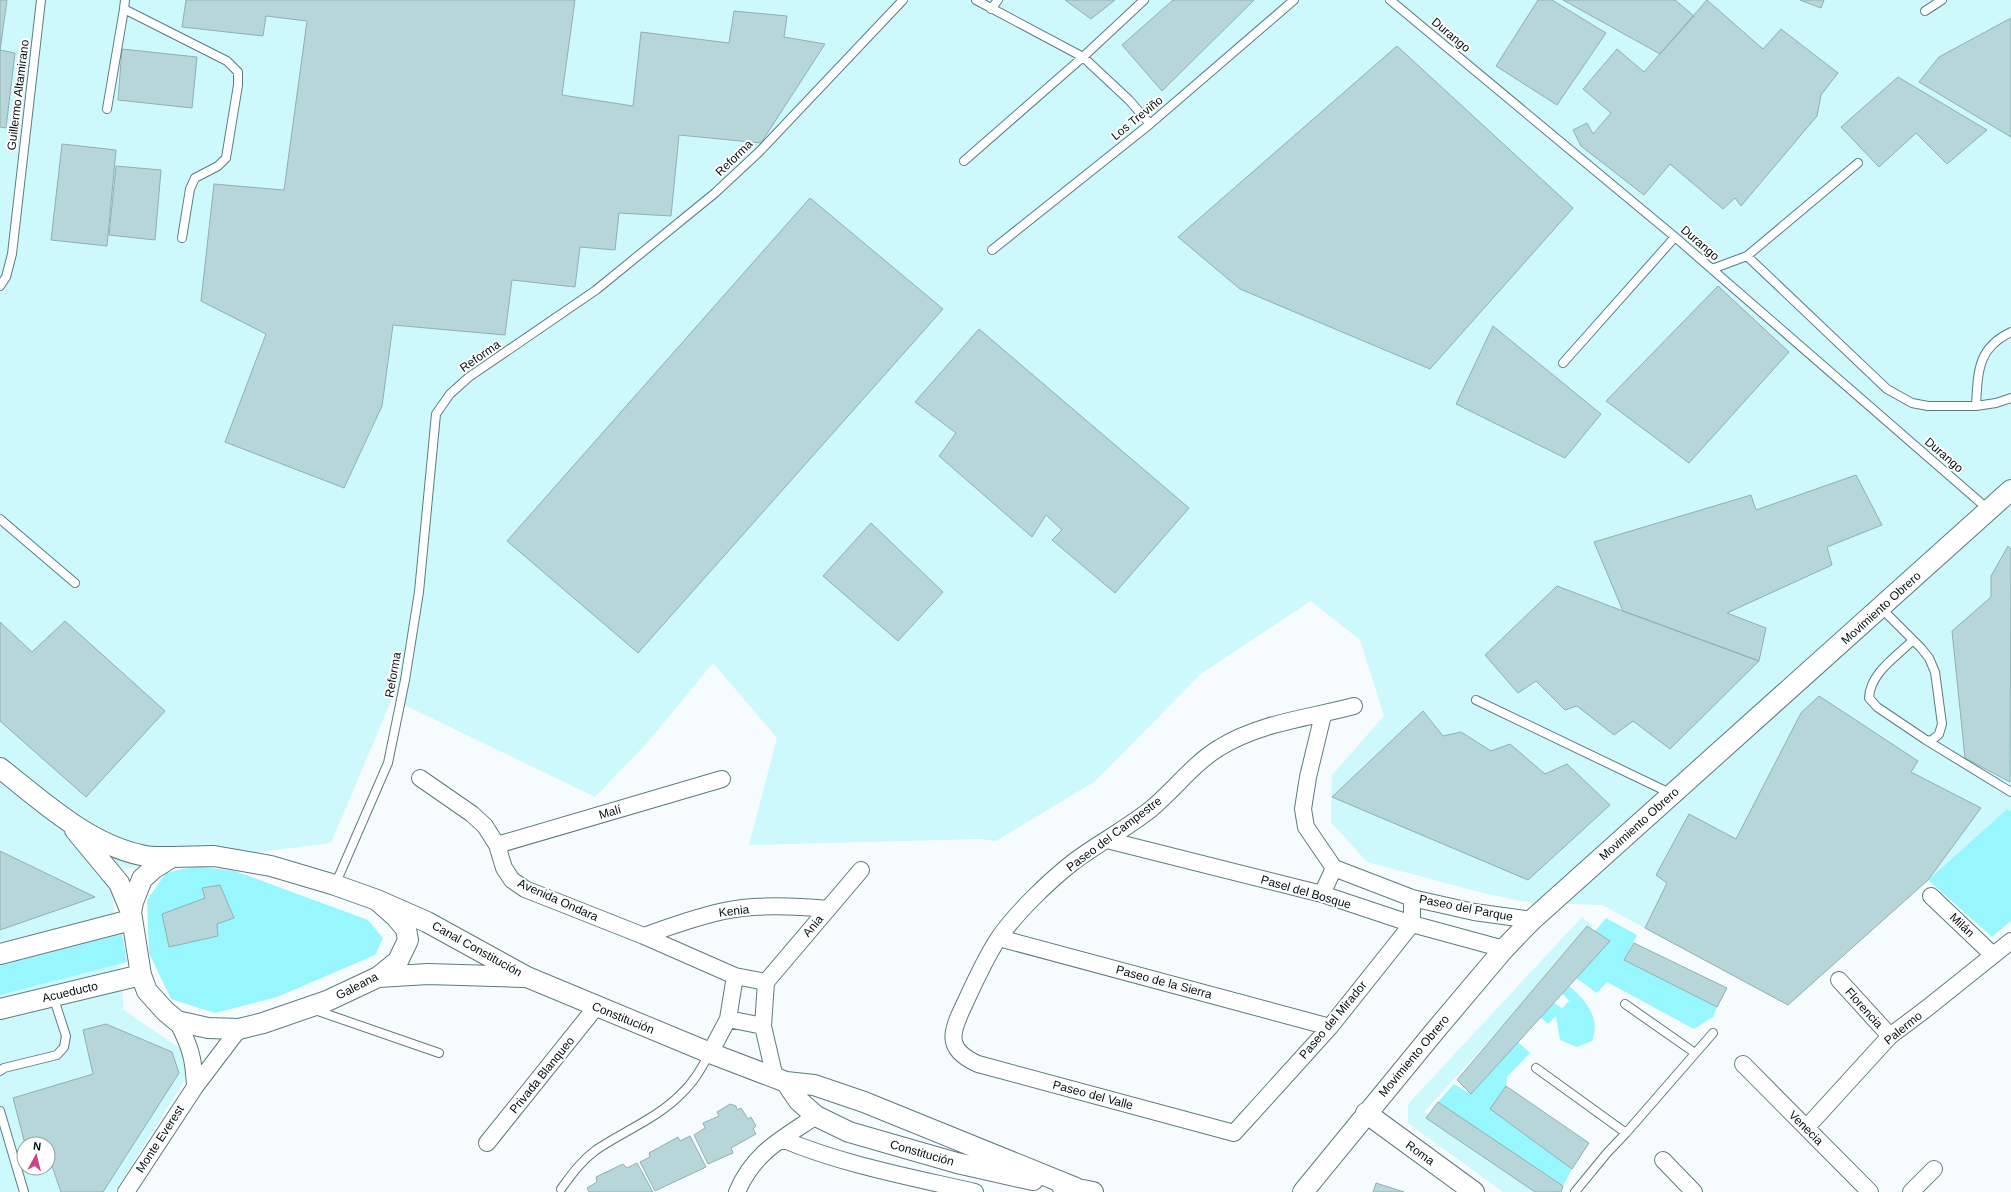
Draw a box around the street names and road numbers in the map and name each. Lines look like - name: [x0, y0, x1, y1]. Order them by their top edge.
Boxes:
- street label: Durango: [1429, 15, 1473, 55]
- street label: Guillermo Altamirano: [4, 39, 32, 151]
- street label: Los Treviño: [1108, 93, 1166, 143]
- street label: Reforma: [713, 137, 756, 179]
- street label: Durango: [1678, 223, 1722, 264]
- street label: Reforma: [457, 337, 503, 375]
- street label: Durango: [1922, 435, 1966, 476]
- street label: Movimiento Obrero: [1838, 568, 1924, 647]
- street label: Reforma: [382, 651, 404, 699]
- street label: Movimiento Obrero: [1596, 784, 1682, 863]
- street label: Paseo del Campestre: [1064, 793, 1165, 874]
- street label: Malí: [597, 802, 623, 822]
- street label: Pasel del Bosque: [1259, 872, 1353, 912]
- street label: Avenida Ondara: [516, 876, 601, 924]
- street label: Paseo del Parque: [1418, 892, 1514, 924]
- street label: Kenia: [718, 902, 750, 920]
- street label: Milán: [1947, 910, 1977, 940]
- street label: Ania: [800, 912, 826, 940]
- street label: Canal Constitución: [430, 918, 524, 980]
- street label: Paseo de la Sierra: [1115, 962, 1214, 1002]
- street label: Galeana: [334, 969, 381, 1003]
- street label: Paseo del Mirador: [1296, 978, 1370, 1062]
- street label: Acueducto: [41, 979, 100, 1005]
- street label: Florencia: [1842, 985, 1886, 1031]
- street label: Constitución: [590, 999, 656, 1037]
- street label: Palermo: [1881, 1008, 1925, 1048]
- street label: Movimiento Obrero: [1376, 1012, 1452, 1100]
- street label: Privada Blanqueo: [507, 1034, 577, 1116]
- street label: Paseo del Valle: [1051, 1078, 1135, 1113]
- street label: Monte Everest: [133, 1102, 187, 1175]
- street label: Venecia: [1786, 1108, 1826, 1148]
- street label: Constitución: [888, 1137, 956, 1169]
- street label: Roma: [1403, 1138, 1437, 1168]

